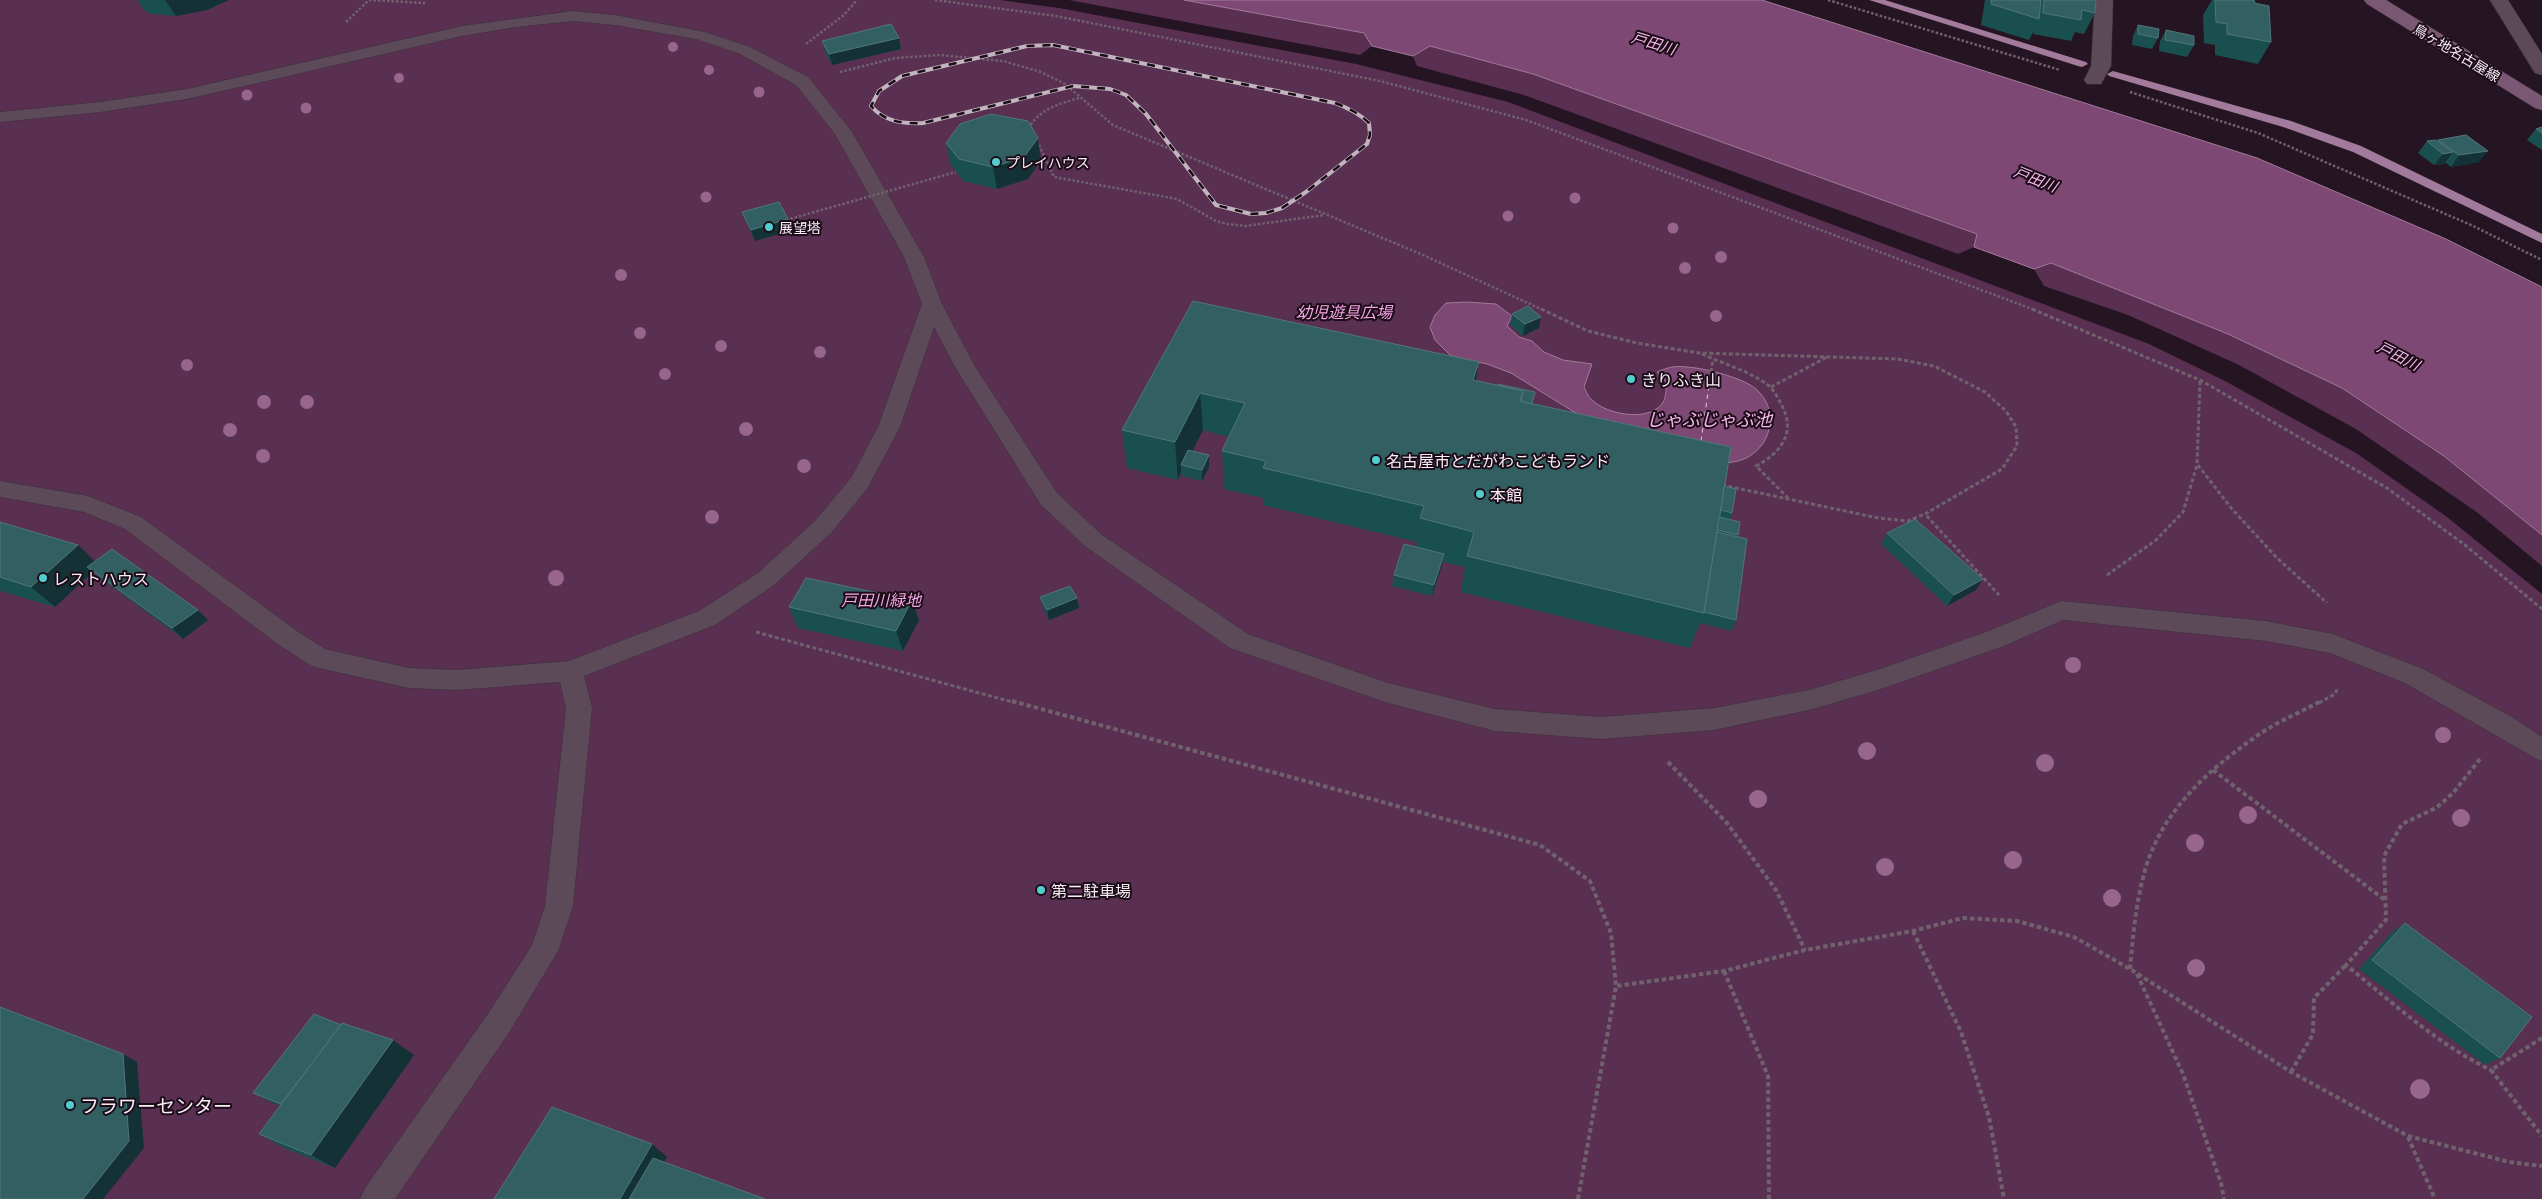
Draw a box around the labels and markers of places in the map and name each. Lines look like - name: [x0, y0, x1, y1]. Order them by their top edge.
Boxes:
- place label: プレイハウス: [1006, 152, 1090, 172]
- marker: プレイハウス: [990, 156, 1002, 168]
- place label: 展望塔: [779, 217, 821, 237]
- marker: 展望塔: [763, 221, 775, 233]
- place label: きりふき山: [1641, 367, 1721, 391]
- marker: きりふき山: [1625, 373, 1637, 385]
- place label: 名古屋市とだがわこどもランド: [1386, 448, 1610, 472]
- marker: 名古屋市とだがわこどもランド: [1370, 454, 1382, 466]
- place label: 本館: [1490, 482, 1522, 506]
- marker: 本館: [1474, 488, 1486, 500]
- place label: レストハウス: [53, 566, 149, 590]
- marker: レストハウス: [37, 572, 49, 584]
- place label: 第二駐車場: [1051, 878, 1131, 902]
- marker: 第二駐車場: [1035, 884, 1047, 896]
- place label: フラワーセンター: [80, 1091, 232, 1119]
- marker: フラワーセンター: [64, 1099, 76, 1111]

